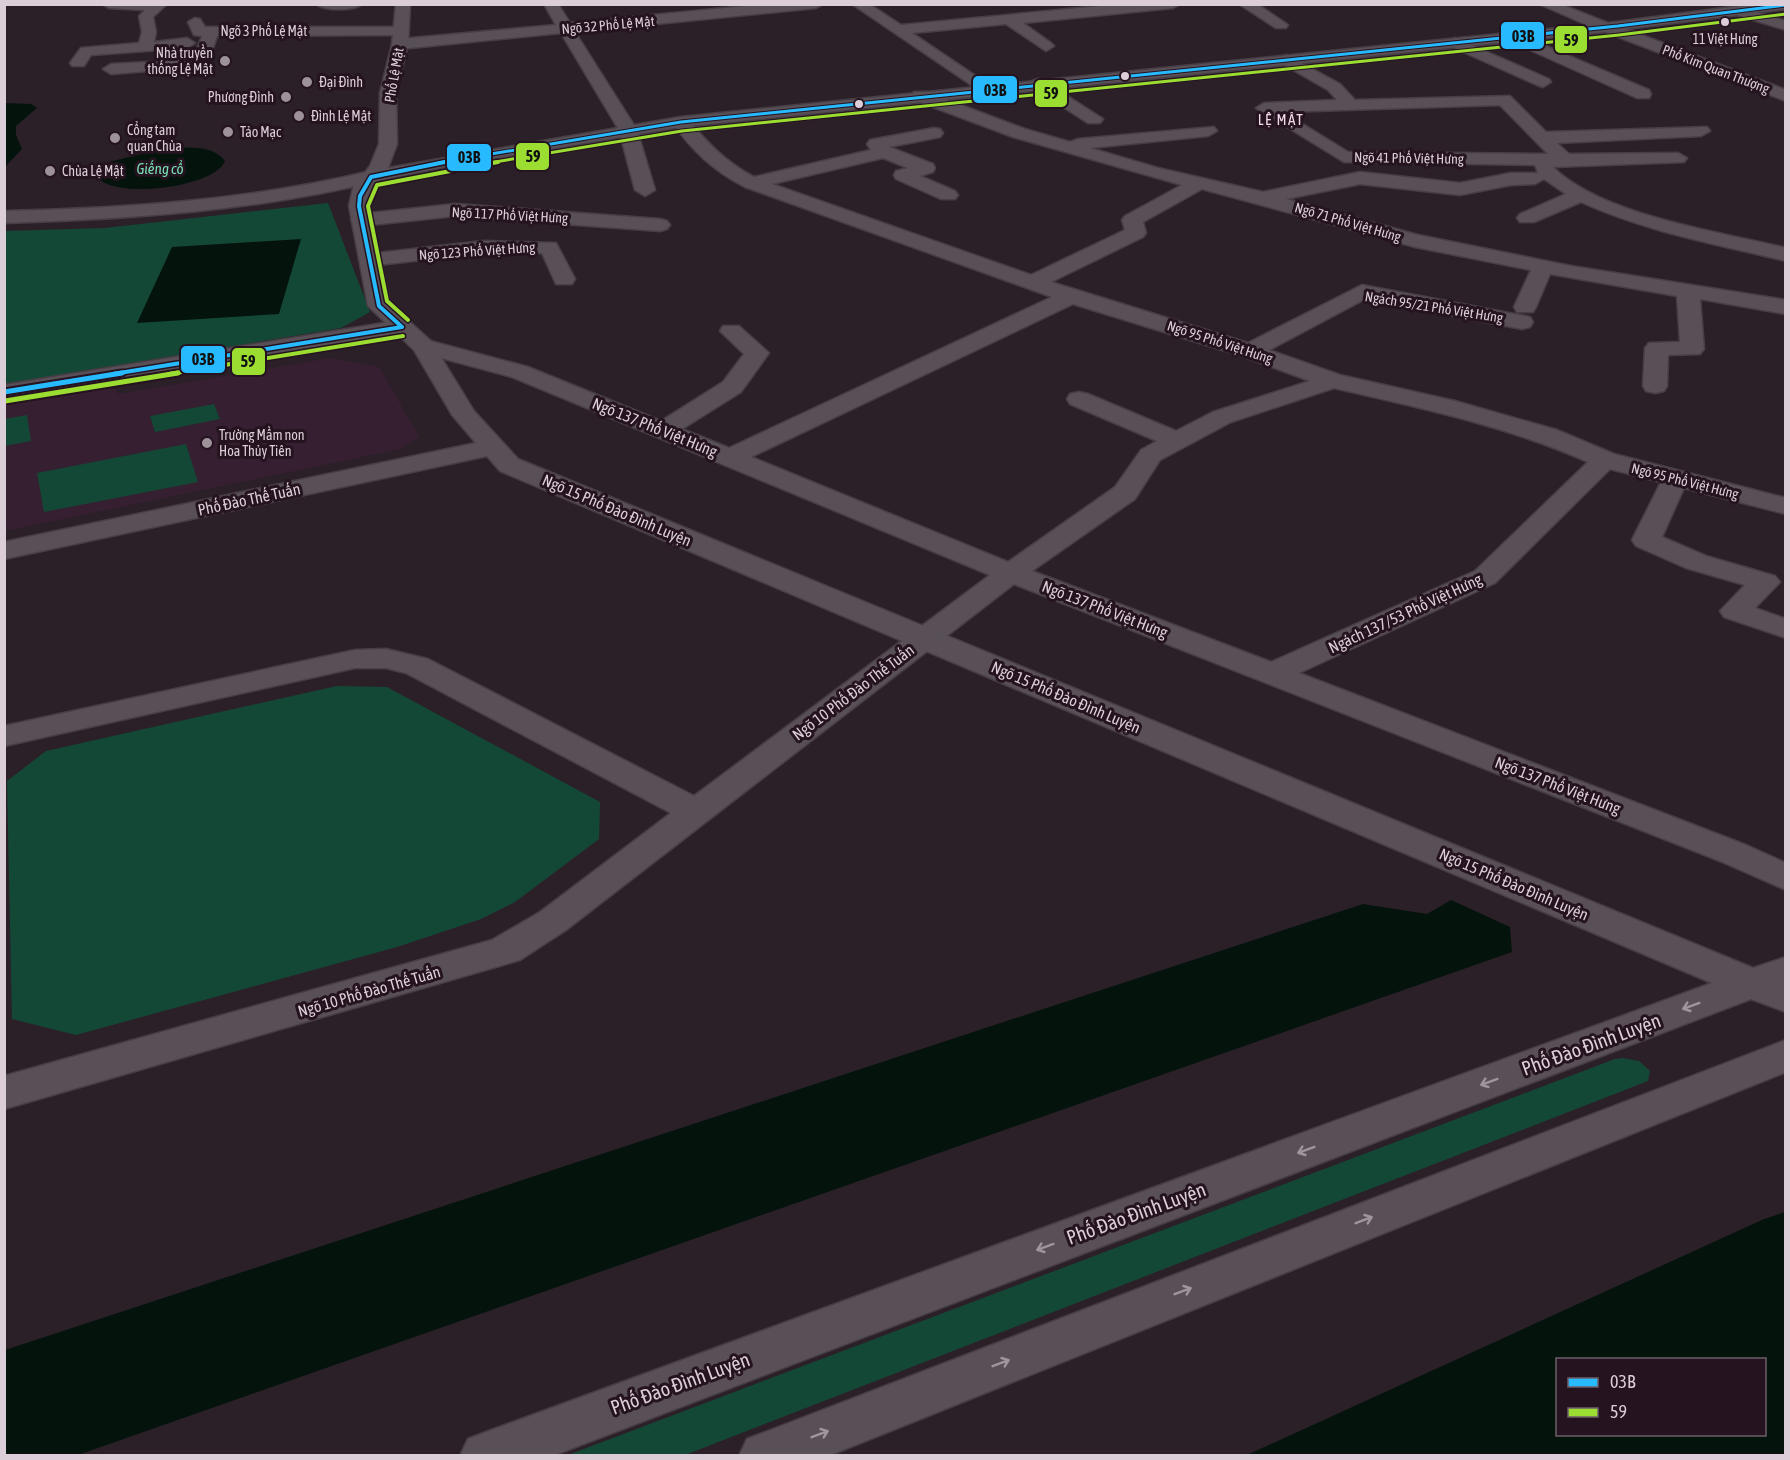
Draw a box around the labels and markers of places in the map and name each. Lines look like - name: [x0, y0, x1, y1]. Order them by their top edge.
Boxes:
- marker: 11 Việt Hưng: [1719, 16, 1731, 28]
- place label: 11 Việt Hưng: [1692, 31, 1758, 47]
- place label: Nhà truyền thống Lệ Mật: [147, 44, 213, 77]
- marker: Nhà truyền thống Lệ Mật: [218, 54, 232, 68]
- unlabelled marker: [1119, 70, 1131, 82]
- place label: Đại Đình: [319, 74, 363, 90]
- marker: Đại Đình: [300, 75, 314, 89]
- place label: Phương Đình: [208, 89, 274, 105]
- marker: Phương Đình: [279, 90, 293, 104]
- unlabelled marker: [853, 98, 865, 110]
- place label: Đình Lệ Mật: [311, 108, 371, 124]
- marker: Đình Lệ Mật: [292, 109, 306, 123]
- place label: Cổng tam quan Chùa: [127, 121, 182, 154]
- place label: Tảo Mạc: [240, 124, 282, 140]
- marker: Tảo Mạc: [221, 125, 235, 139]
- marker: Cổng tam quan Chùa: [108, 131, 122, 145]
- place label: Chùa Lệ Mật: [62, 163, 124, 179]
- marker: Chùa Lệ Mật: [43, 164, 57, 178]
- place label: Trường Mầm non Hoa Thủy Tiên: [219, 426, 305, 459]
- marker: Trường Mầm non Hoa Thủy Tiên: [200, 436, 214, 450]

